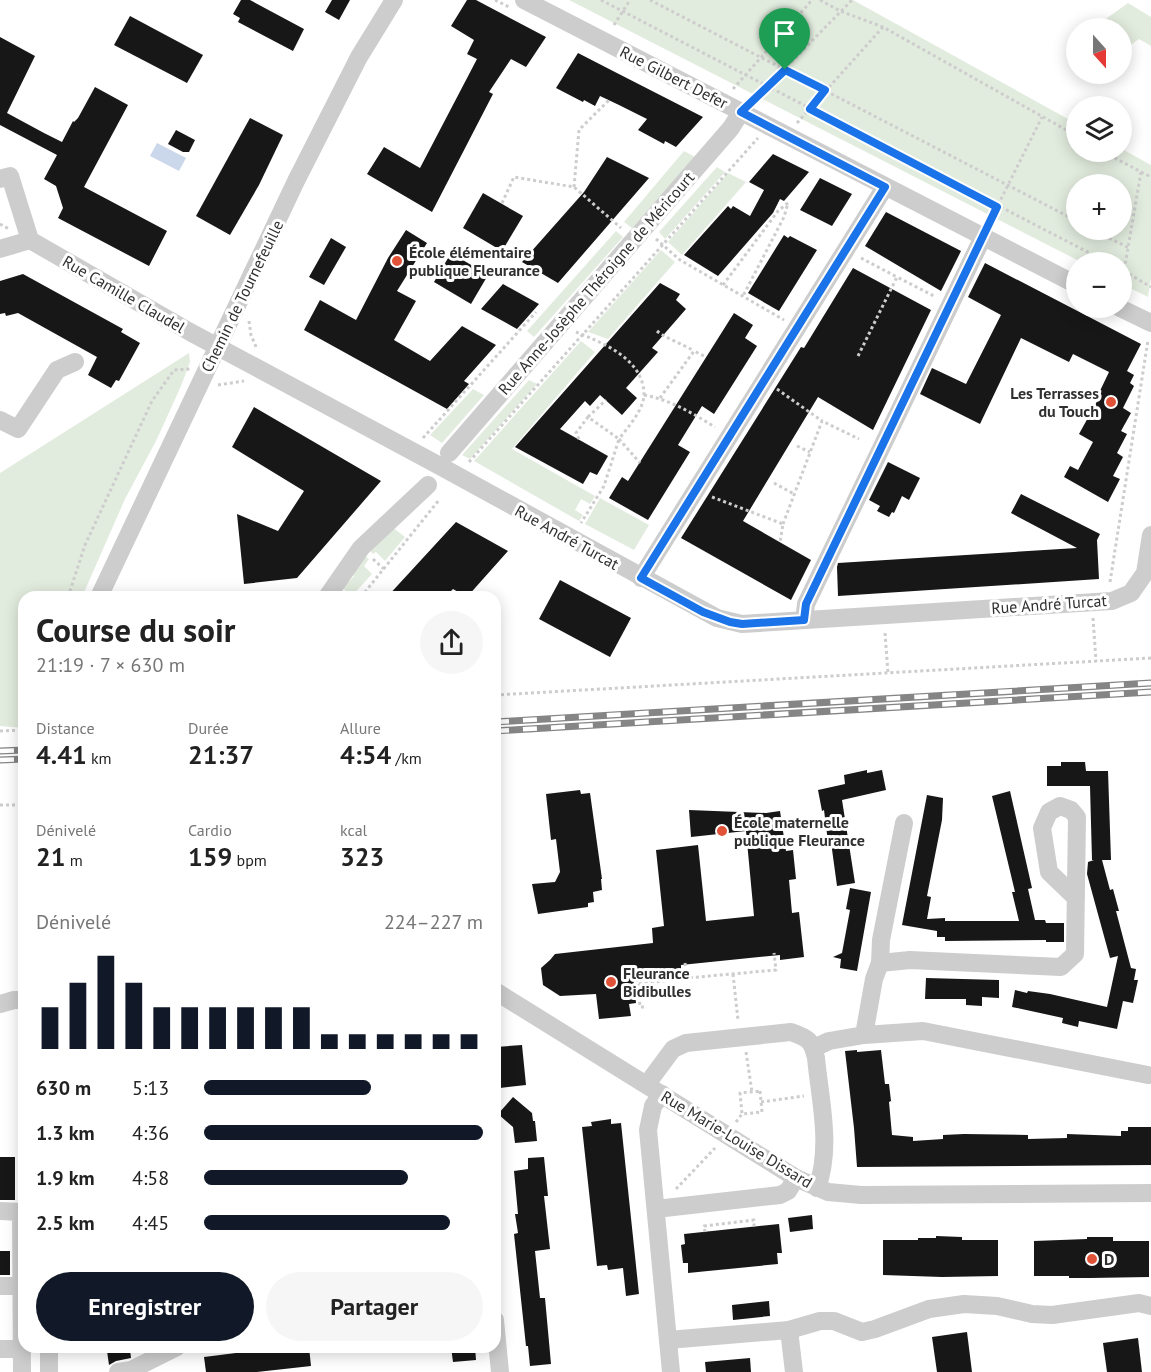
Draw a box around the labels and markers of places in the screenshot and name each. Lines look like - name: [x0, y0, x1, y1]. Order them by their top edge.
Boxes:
- pin: [759, 8, 810, 70]
- place label: École élémentaire publique Fleurance: [409, 242, 540, 280]
- marker: École élémentaire publique Fleurance: [390, 254, 404, 268]
- place label: Les Terrasses du Touch: [1010, 383, 1099, 421]
- marker: Les Terrasses du Touch: [1104, 395, 1118, 409]
- place label: École maternelle publique Fleurance: [734, 812, 865, 850]
- marker: École maternelle publique Fleurance: [715, 824, 729, 838]
- place label: Fleurance Bidibulles: [623, 963, 691, 1001]
- marker: Fleurance Bidibulles: [604, 975, 618, 989]
- place label: D: [1104, 1249, 1114, 1269]
- marker: D: [1085, 1252, 1099, 1266]

